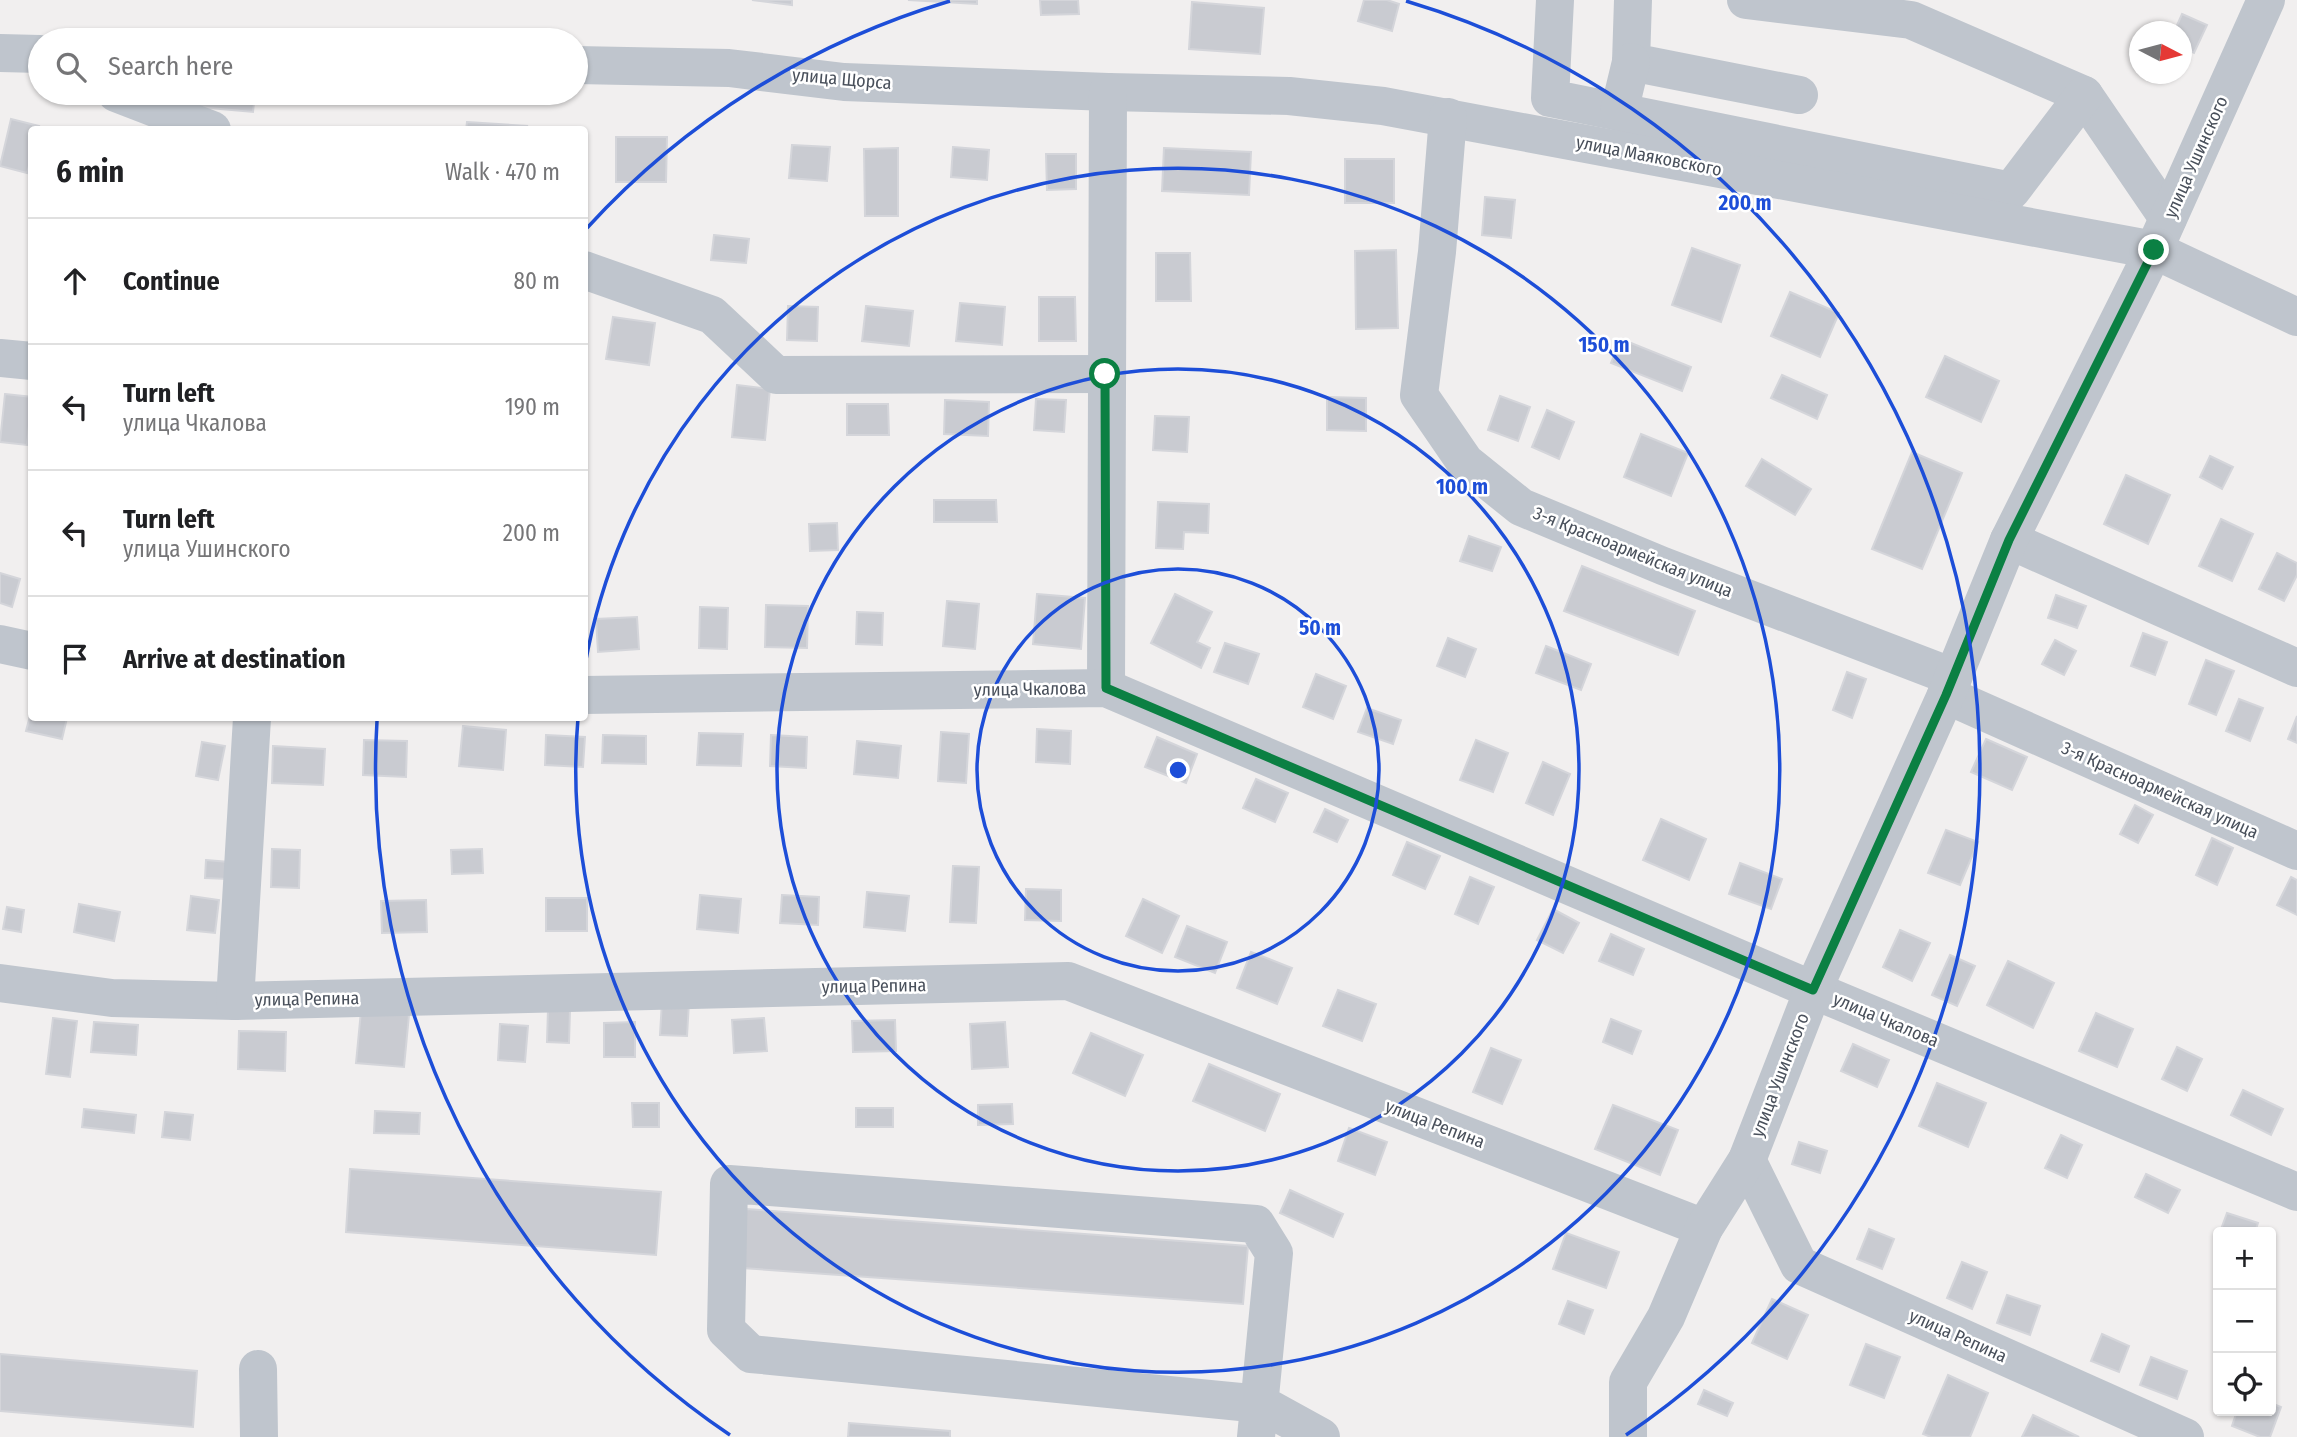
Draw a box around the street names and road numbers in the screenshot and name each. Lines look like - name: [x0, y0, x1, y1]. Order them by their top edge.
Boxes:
- street label: улица Щорса: [791, 64, 893, 94]
- street label: улица Ушинского: [2159, 93, 2233, 221]
- street label: улица Маяковского: [1574, 131, 1724, 181]
- street label: 3-я Красноармейская улица: [1530, 502, 1736, 602]
- street label: улица Чкалова: [974, 677, 1087, 701]
- street label: 3-я Красноармейская улица: [2058, 737, 2262, 843]
- street label: улица Репина: [821, 974, 927, 998]
- street label: улица Репина: [254, 987, 360, 1011]
- street label: улица Чкалова: [1830, 988, 1942, 1052]
- street label: улица Ушинского: [1746, 1010, 1814, 1140]
- street label: улица Репина: [1382, 1095, 1488, 1153]
- street label: улица Репина: [1906, 1305, 2010, 1367]

